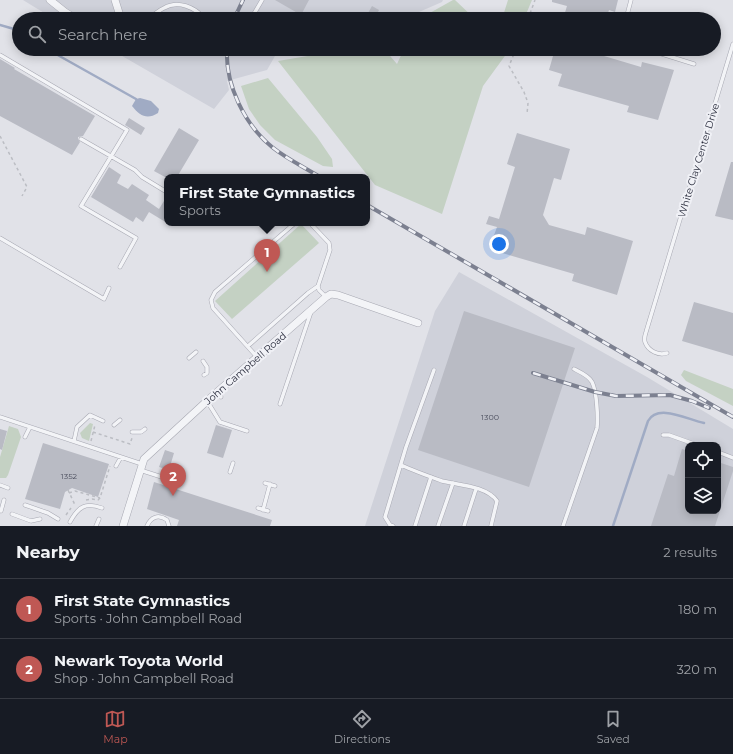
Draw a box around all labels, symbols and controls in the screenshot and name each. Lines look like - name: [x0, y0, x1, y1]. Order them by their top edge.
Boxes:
- search box: [12, 12, 721, 56]
- icon: search: [26, 23, 48, 45]
- text: Search here: [58, 25, 147, 44]
- street label: White Clay Center Drive: [675, 101, 722, 219]
- popup: [164, 174, 370, 226]
- text: First State Gymnastics: [179, 183, 355, 202]
- text: Sports: [179, 202, 221, 218]
- your location: [489, 234, 509, 254]
- pin: 1: [254, 239, 280, 272]
- street label: John Campbell Road: [201, 329, 289, 408]
- house number: 1300: [481, 412, 499, 422]
- map controls: [685, 442, 721, 514]
- button: locate: [685, 442, 721, 478]
- pin: 2: [160, 463, 186, 496]
- house number: 1352: [61, 471, 78, 481]
- button: layers: [685, 478, 721, 514]
- text: Nearby: [16, 542, 80, 562]
- text: 2 results: [663, 544, 717, 560]
- text: First State Gymnastics: [54, 591, 230, 610]
- text: 1: [26, 601, 32, 617]
- text: 180 m: [678, 601, 717, 617]
- text: Sports · John Campbell Road: [54, 610, 242, 626]
- text: Newark Toyota World: [54, 651, 223, 670]
- text: 2: [25, 661, 33, 677]
- text: 320 m: [677, 661, 717, 677]
- text: Shop · John Campbell Road: [54, 670, 234, 686]
- tab: Map: [103, 708, 128, 746]
- tab: Directions: [334, 708, 390, 746]
- tab: Saved: [597, 708, 630, 746]

